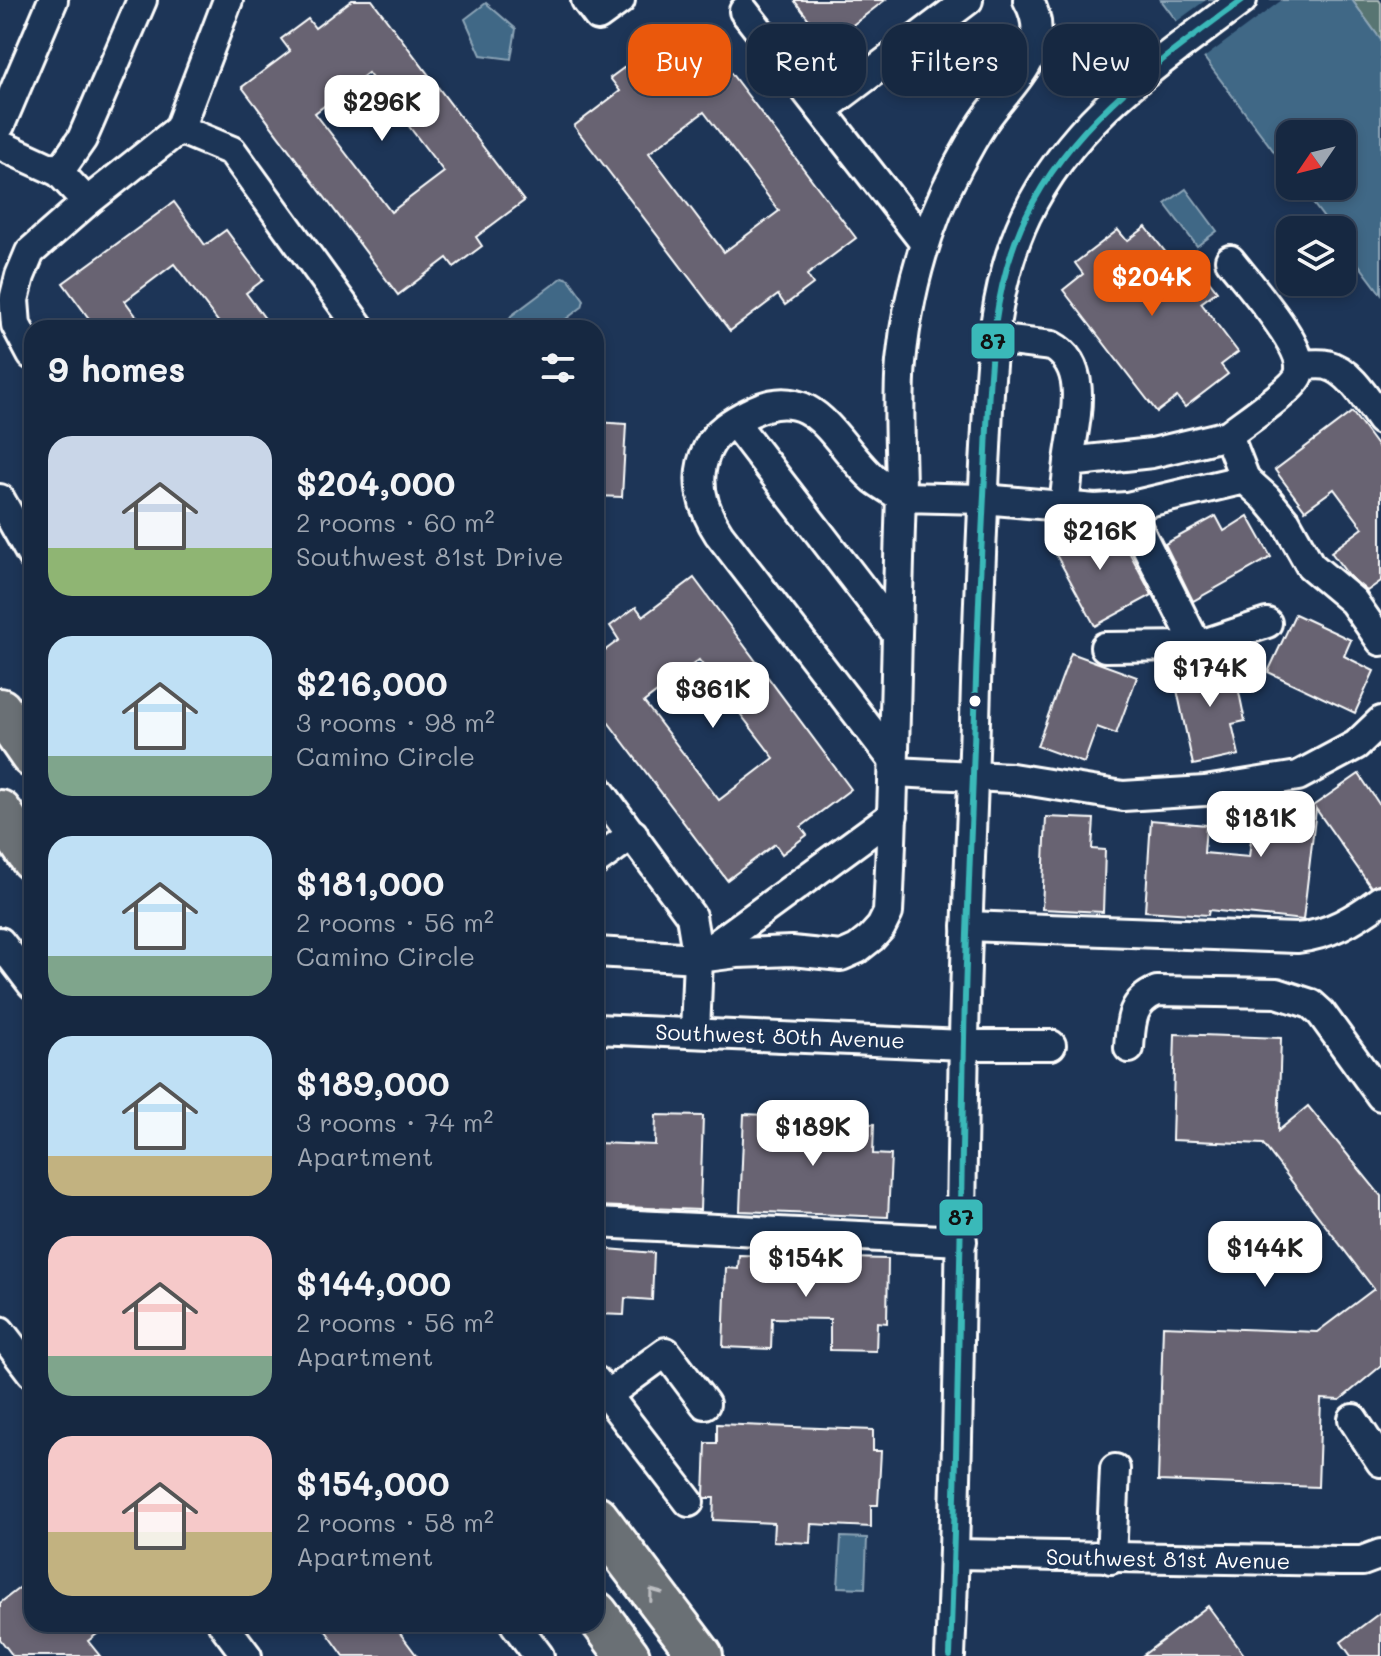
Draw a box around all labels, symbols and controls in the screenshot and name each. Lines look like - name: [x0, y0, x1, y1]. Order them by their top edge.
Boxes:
- chip: Buy: [628, 24, 731, 96]
- chip: Rent: [747, 24, 866, 96]
- chip: Filters: [882, 24, 1027, 96]
- chip: New: [1043, 24, 1159, 96]
- pin: $296K: [326, 75, 438, 143]
- text: $296K: [342, 84, 422, 118]
- north arrow: [1276, 120, 1356, 200]
- map controls: [1276, 120, 1356, 296]
- button: layers: [1276, 216, 1356, 296]
- pin: $204K: [1096, 250, 1208, 318]
- text: $204K: [1112, 259, 1192, 293]
- line badge: 87: [970, 322, 1016, 360]
- text: 87: [980, 326, 1006, 355]
- text: 9 homes: [48, 346, 185, 391]
- icon: filters: [536, 346, 580, 390]
- text: $204,000: [296, 460, 455, 505]
- icon: home: [112, 468, 208, 564]
- pin: $216K: [1044, 504, 1156, 572]
- text: 2 rooms · 60 m²: [296, 505, 495, 539]
- text: $216K: [1063, 513, 1137, 547]
- text: Southwest 81st Drive: [296, 539, 564, 573]
- pin: $174K: [1154, 641, 1266, 709]
- text: $174K: [1172, 650, 1248, 684]
- text: $216,000: [296, 660, 448, 705]
- pin: $361K: [657, 662, 769, 730]
- icon: home: [112, 668, 208, 764]
- text: $361K: [675, 671, 751, 705]
- unlabelled marker: [967, 693, 983, 709]
- text: 3 rooms · 98 m²: [296, 705, 495, 739]
- text: Camino Circle: [296, 739, 475, 773]
- pin: $181K: [1205, 791, 1317, 859]
- text: $181K: [1225, 800, 1297, 834]
- text: $181,000: [296, 860, 444, 905]
- icon: home: [112, 868, 208, 964]
- text: 2 rooms · 56 m²: [296, 905, 494, 939]
- text: Camino Circle: [296, 939, 475, 973]
- street label: Southwest 80th Avenue: [655, 1017, 905, 1054]
- text: $189,000: [296, 1060, 450, 1105]
- icon: home: [112, 1068, 208, 1164]
- pin: $189K: [757, 1100, 869, 1168]
- text: 3 rooms · 74 m²: [296, 1105, 493, 1139]
- text: $189K: [775, 1109, 851, 1143]
- text: Apartment: [296, 1139, 433, 1173]
- line badge: 87: [938, 1198, 984, 1237]
- text: 87: [948, 1202, 974, 1231]
- pin: $144K: [1209, 1221, 1321, 1289]
- text: $144K: [1226, 1230, 1304, 1264]
- pin: $154K: [750, 1231, 862, 1299]
- text: $154K: [768, 1240, 844, 1274]
- text: $144,000: [296, 1260, 451, 1305]
- icon: home: [112, 1268, 208, 1364]
- text: 2 rooms · 56 m²: [296, 1305, 494, 1339]
- text: Apartment: [296, 1339, 433, 1373]
- text: $154,000: [296, 1460, 450, 1505]
- icon: home: [112, 1468, 208, 1564]
- text: 2 rooms · 58 m²: [296, 1505, 494, 1539]
- text: Apartment: [296, 1539, 433, 1573]
- street label: Southwest 81st Avenue: [1046, 1542, 1290, 1575]
- one-way arrow: [649, 1588, 664, 1603]

